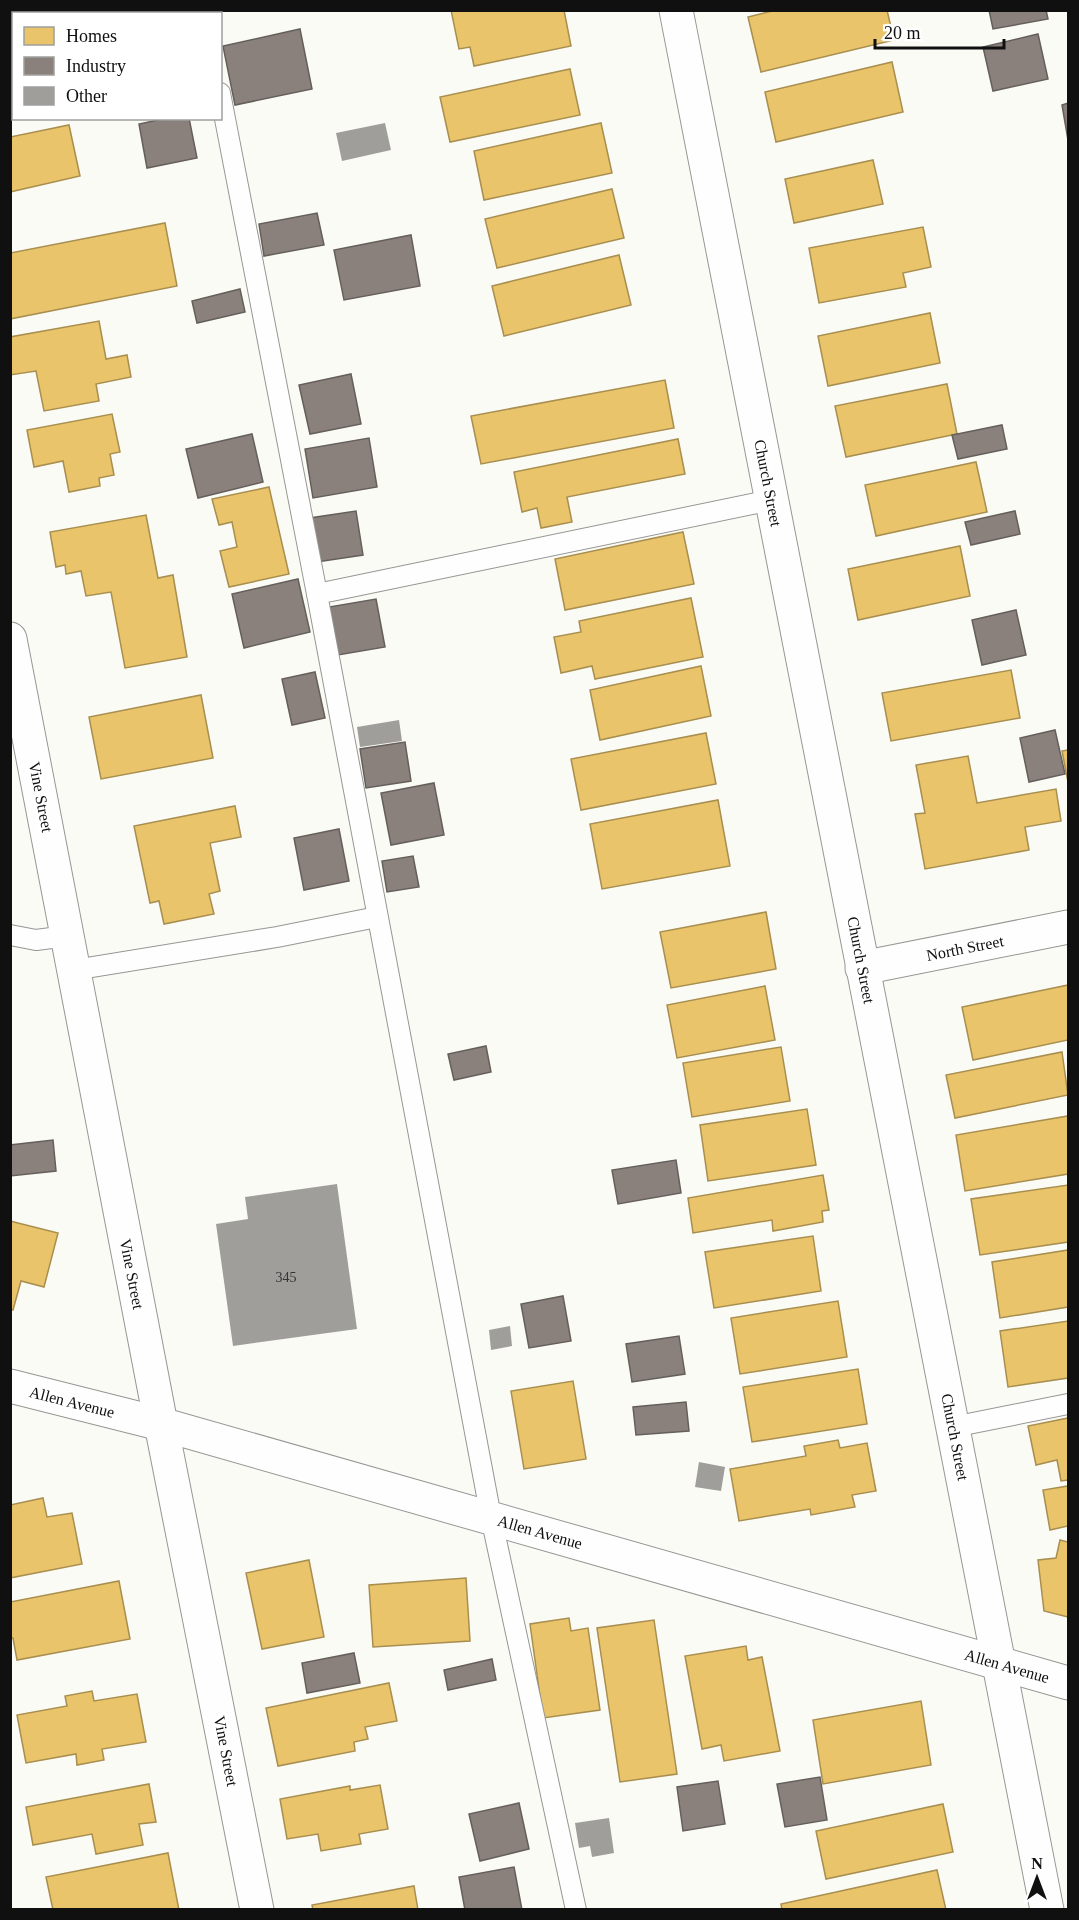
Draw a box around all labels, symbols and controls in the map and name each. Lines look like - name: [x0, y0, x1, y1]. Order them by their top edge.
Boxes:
- legend: [12, 12, 222, 120]
- scale bar: [875, 12, 1004, 50]
- text: 20 m: [884, 23, 921, 43]
- text: Homes: [66, 26, 117, 46]
- text: Industry: [66, 56, 126, 76]
- text: Other: [66, 86, 107, 106]
- street label: Church Street: [751, 438, 785, 529]
- street label: Vine Street: [26, 760, 56, 834]
- street label: Church Street: [844, 915, 878, 1006]
- street label: North Street: [925, 932, 1006, 964]
- street label: Vine Street: [117, 1237, 147, 1311]
- house number: 345: [276, 1270, 297, 1285]
- street label: Allen Avenue: [28, 1383, 116, 1421]
- street label: Church Street: [938, 1392, 972, 1483]
- street label: Allen Avenue: [496, 1512, 584, 1552]
- street label: Allen Avenue: [963, 1646, 1051, 1686]
- street label: Vine Street: [211, 1714, 241, 1788]
- north arrow: [1007, 1848, 1067, 1908]
- text: N: [1031, 1855, 1043, 1872]

